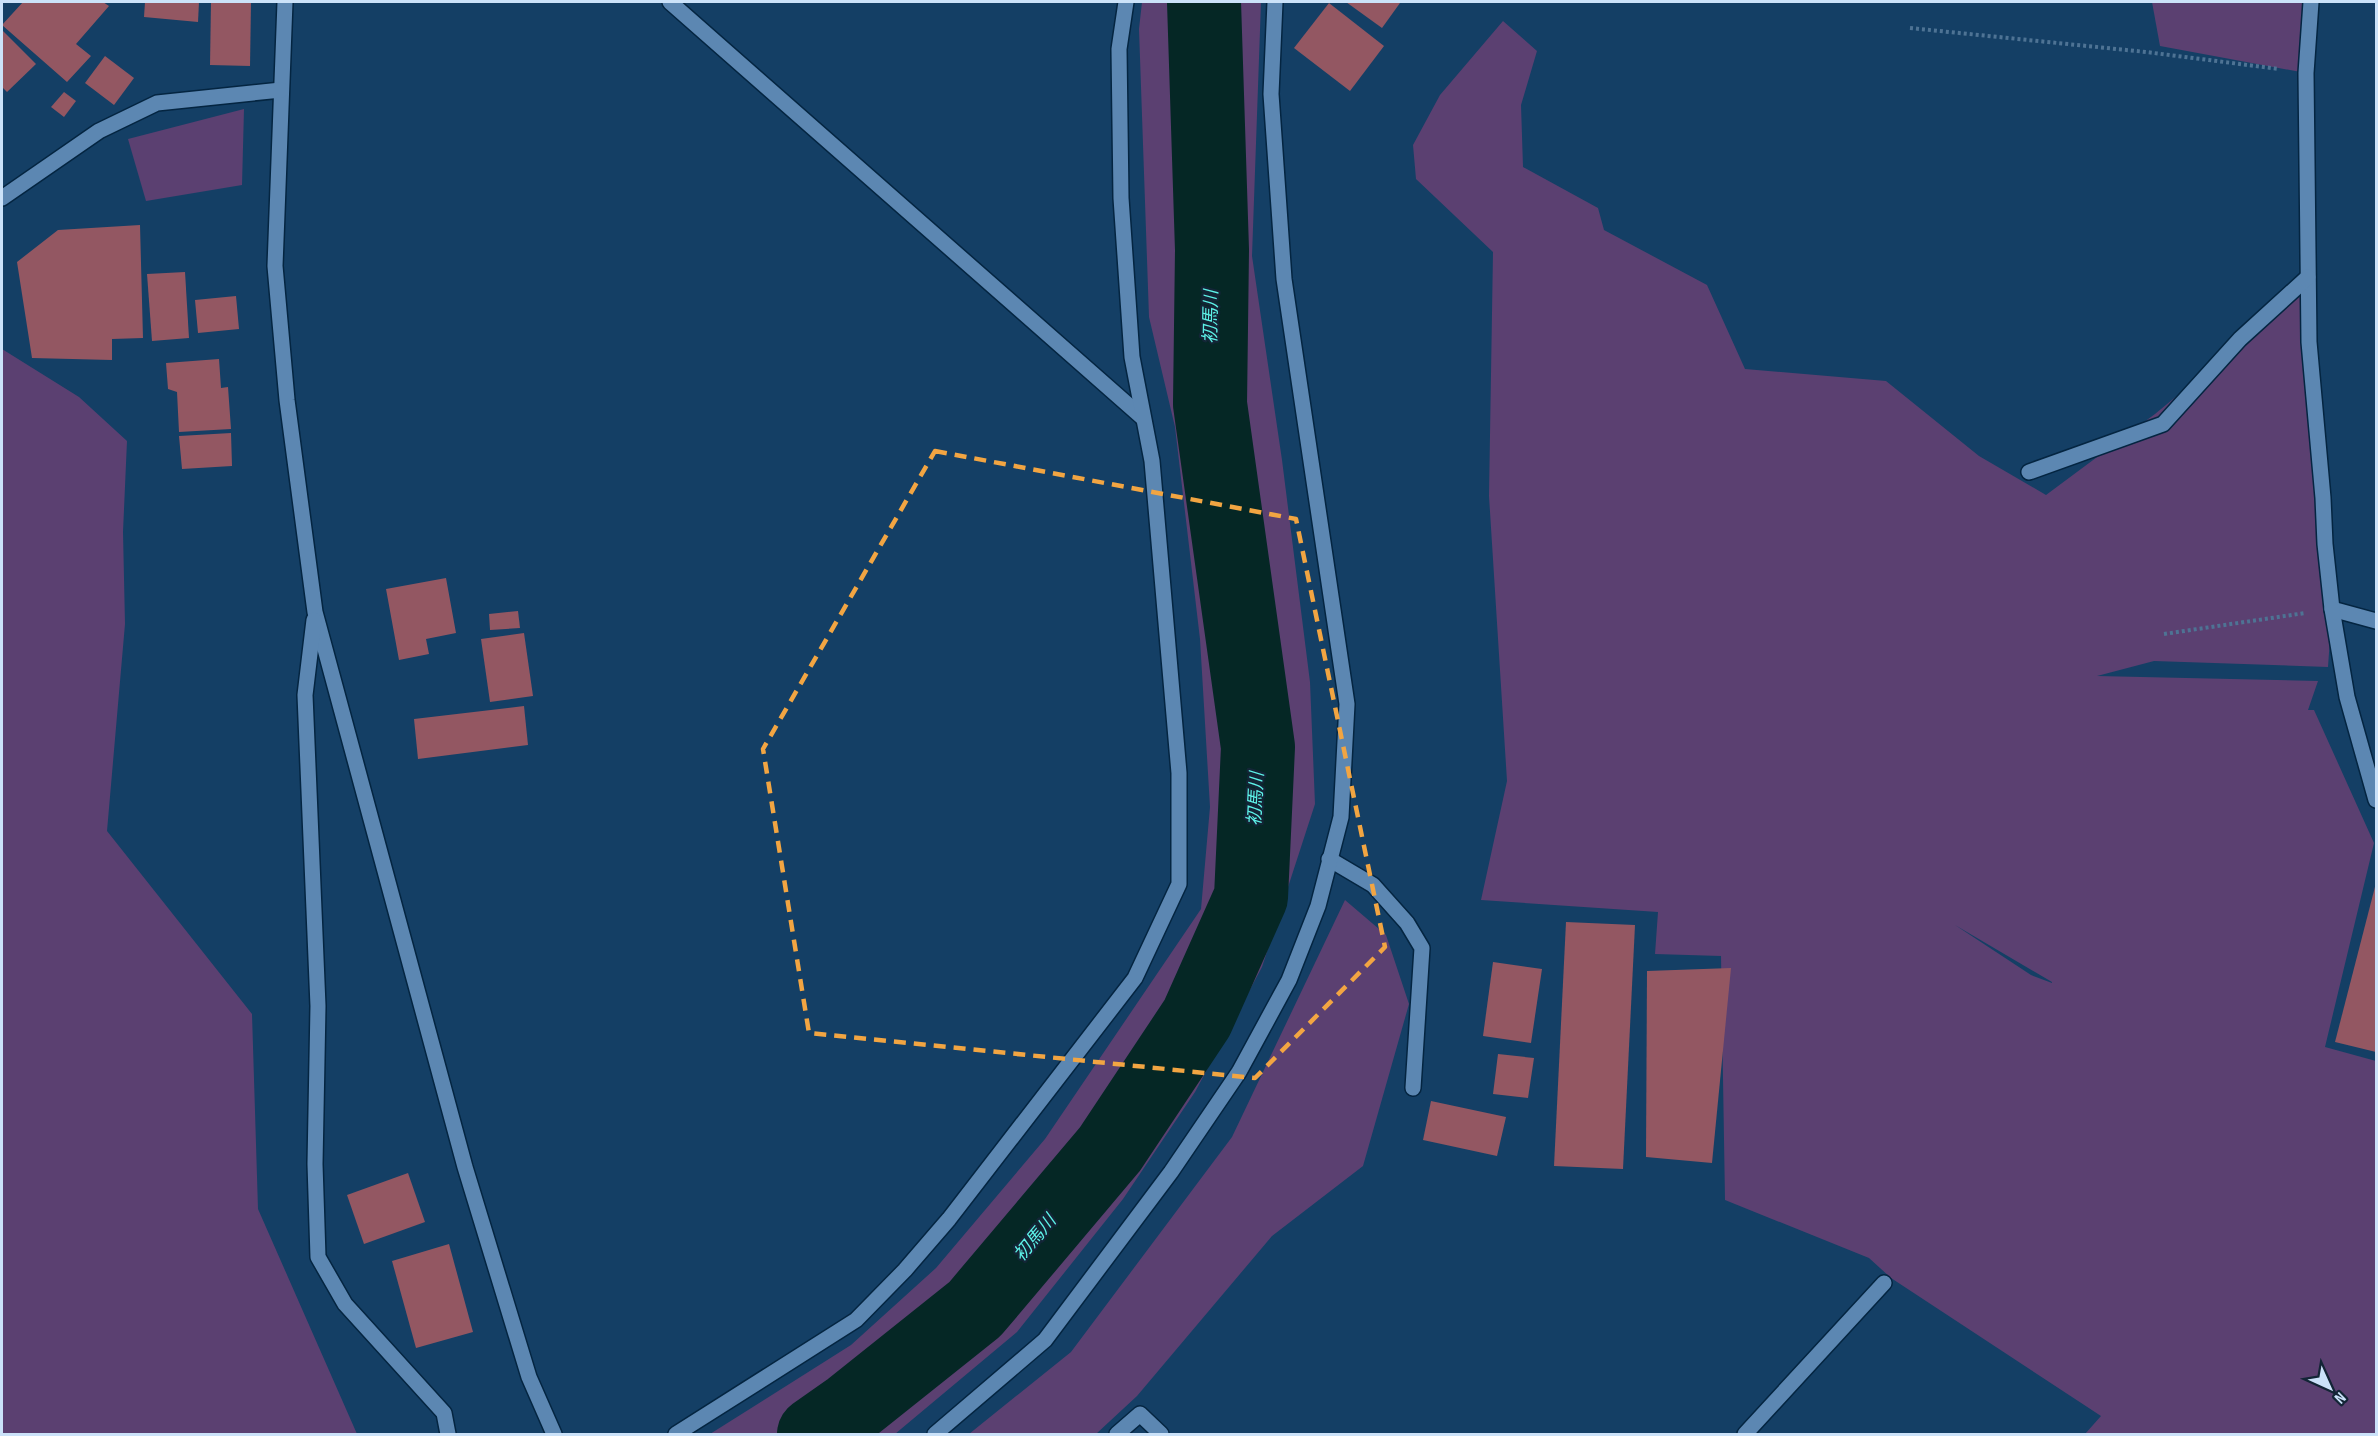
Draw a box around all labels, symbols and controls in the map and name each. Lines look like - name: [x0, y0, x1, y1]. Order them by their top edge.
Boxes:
- water label: 初馬川: [1200, 288, 1222, 344]
- water label: 初馬川: [1244, 769, 1268, 827]
- water label: 初馬川: [1010, 1209, 1062, 1265]
- north arrow: [2300, 1358, 2360, 1418]
- text: N: [2330, 1388, 2349, 1407]

